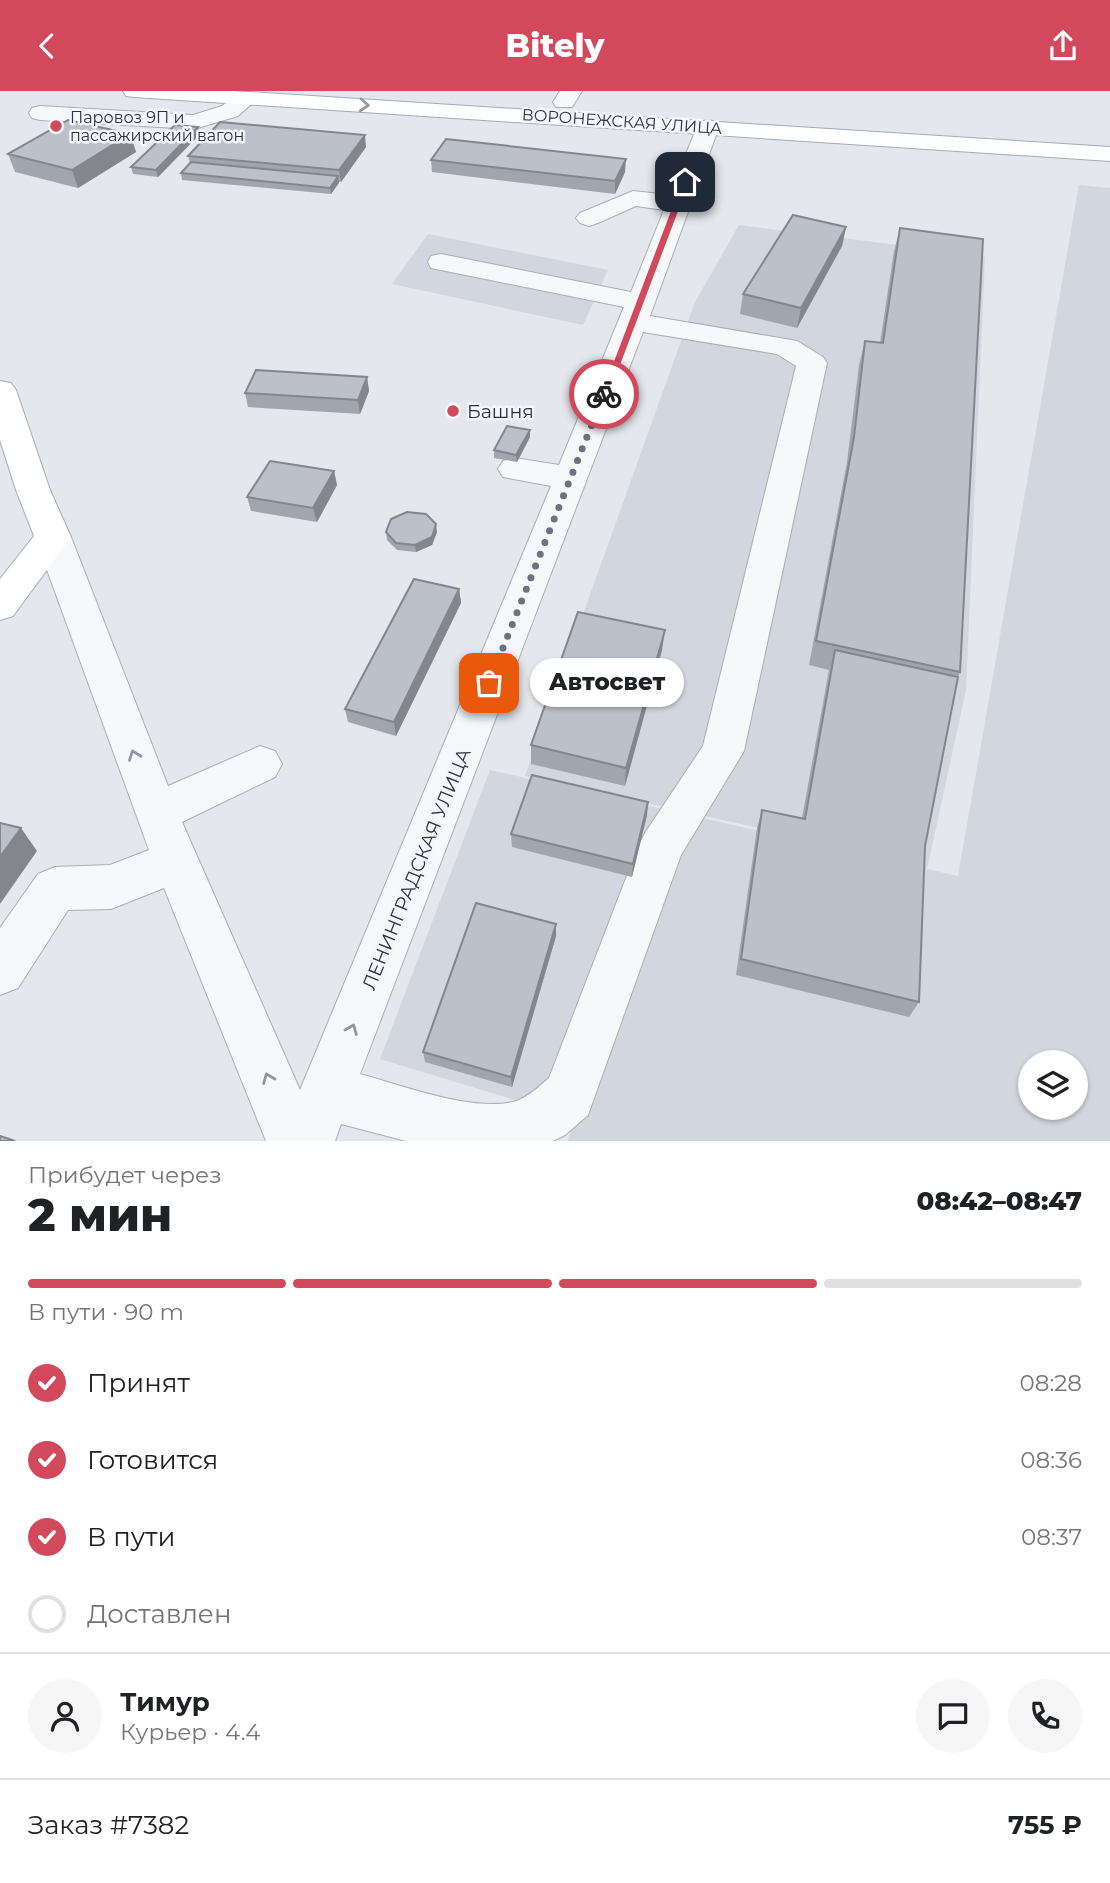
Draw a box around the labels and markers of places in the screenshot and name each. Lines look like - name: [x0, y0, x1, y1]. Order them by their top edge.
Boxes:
- place label: Паровоз 9П и пассажирский вагон: [70, 108, 244, 145]
- marker: Паровоз 9П и пассажирский вагон: [48, 118, 64, 134]
- pin: [655, 152, 715, 212]
- place label: Башня: [467, 400, 534, 423]
- marker: Башня: [445, 403, 461, 419]
- pin: [459, 653, 519, 713]
- callout: Автосвет: [531, 659, 685, 707]

